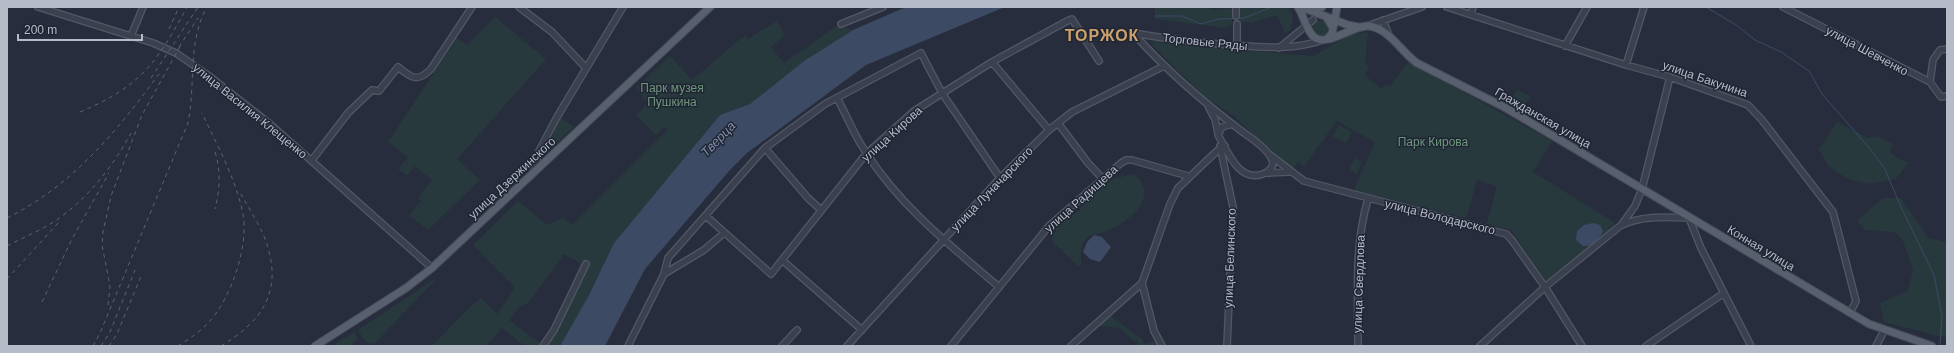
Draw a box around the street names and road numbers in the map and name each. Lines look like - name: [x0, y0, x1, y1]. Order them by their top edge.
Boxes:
- street label: улица Шевченко: [1823, 23, 1911, 79]
- street label: Торговые Ряды: [1162, 31, 1248, 53]
- street label: улица Бакунина: [1661, 58, 1750, 100]
- street label: улица Василия Клещенко: [190, 61, 310, 162]
- street label: Гражданская улица: [1493, 85, 1594, 151]
- street label: улица Кирова: [859, 103, 925, 165]
- street label: улица Дзержинского: [466, 134, 559, 222]
- street label: улица Луначарского: [948, 144, 1036, 234]
- street label: улица Радищева: [1042, 162, 1121, 236]
- street label: улица Володарского: [1383, 196, 1497, 238]
- street label: улица Белинского: [1221, 208, 1239, 308]
- street label: Конная улица: [1725, 222, 1798, 274]
- street label: улица Свердлова: [1350, 234, 1368, 333]

